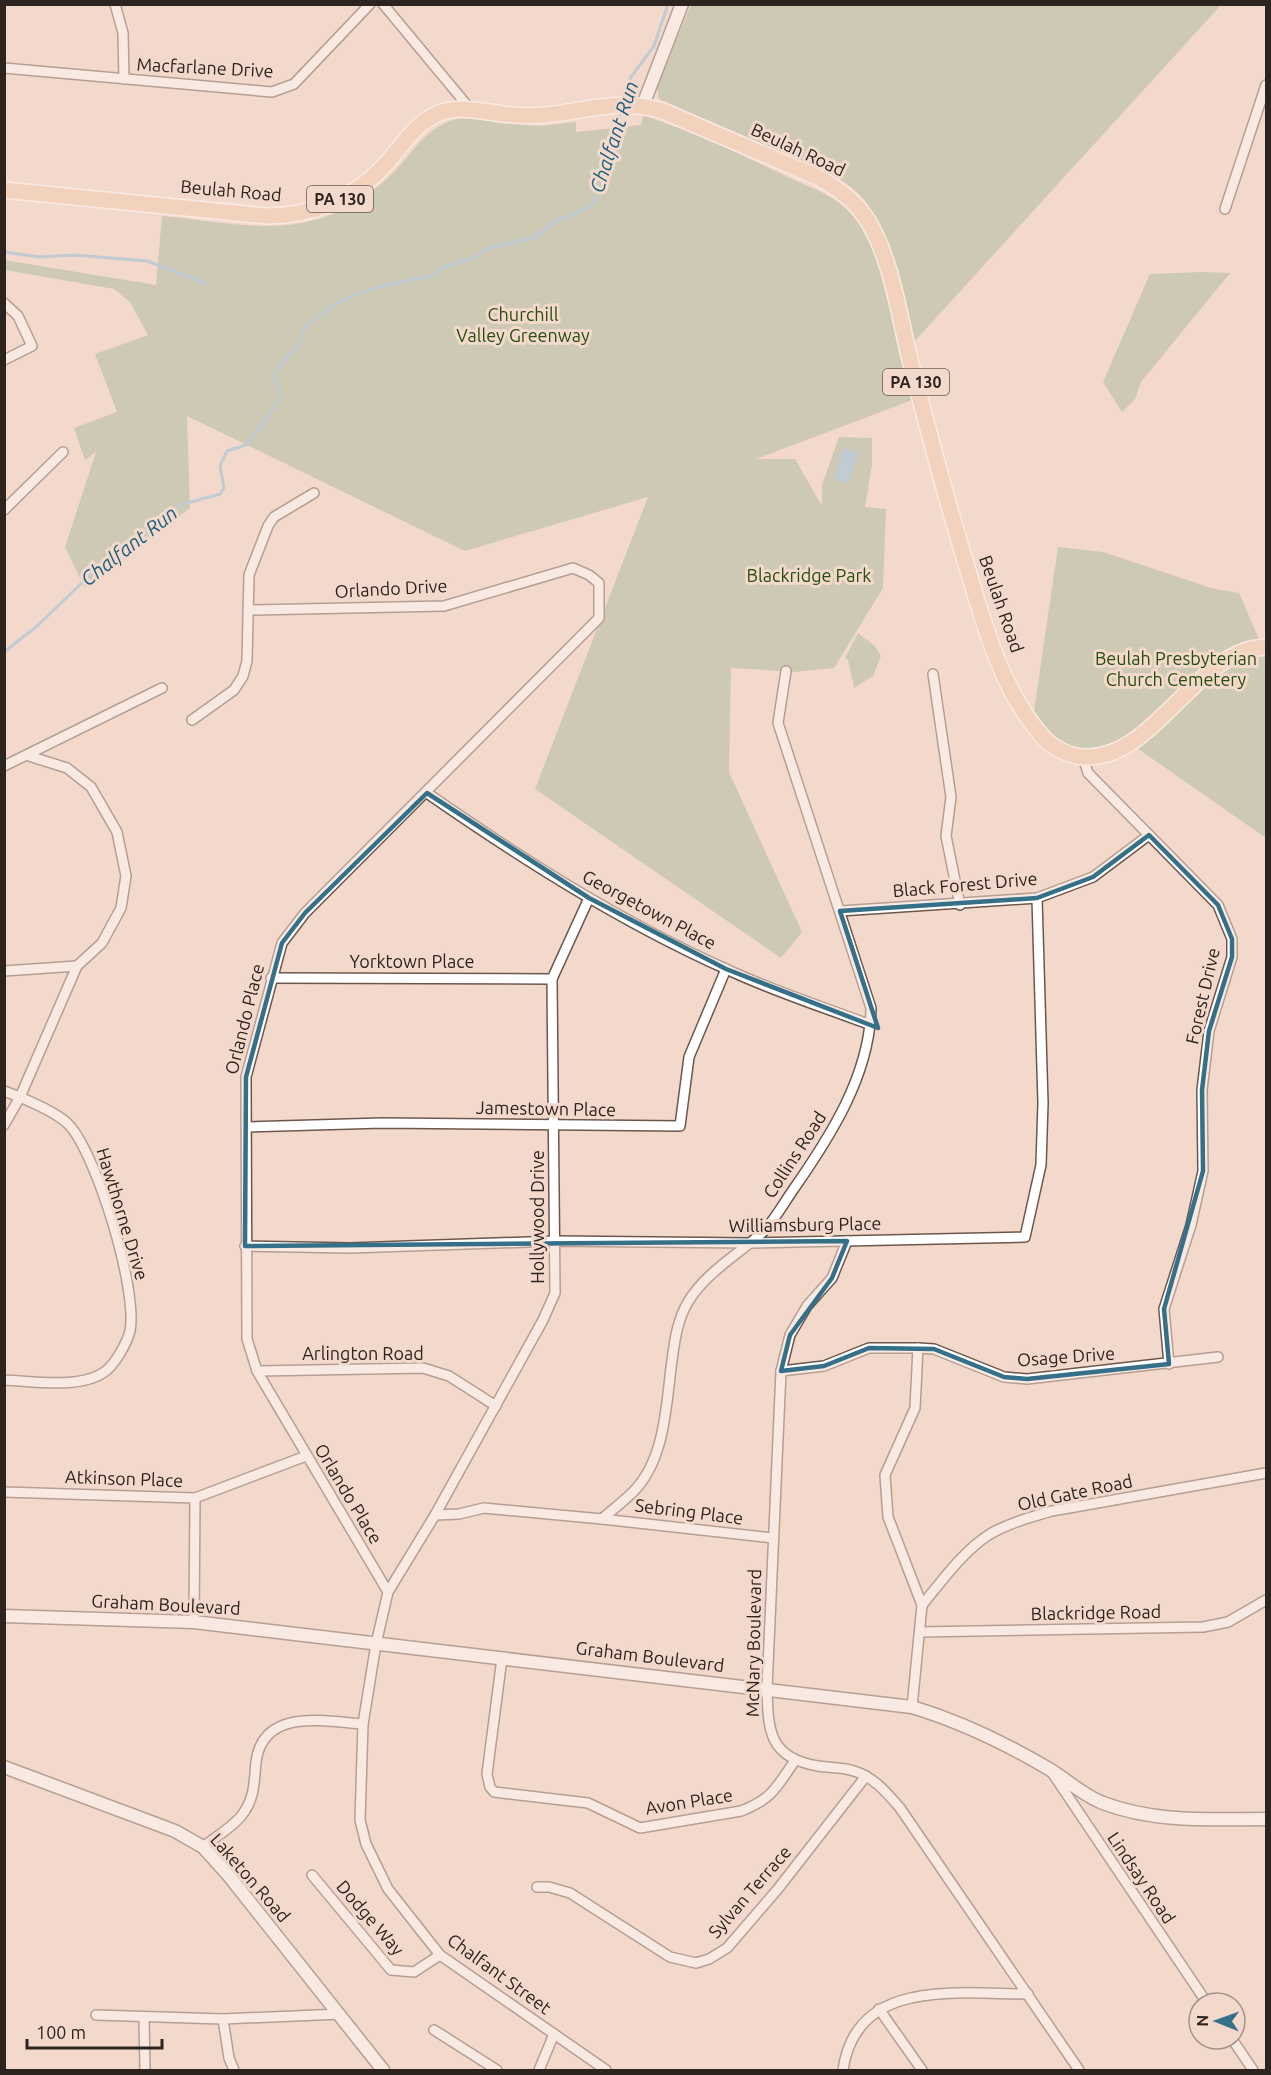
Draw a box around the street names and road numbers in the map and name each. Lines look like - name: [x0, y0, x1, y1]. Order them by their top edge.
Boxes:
- street label: Macfarlane Drive: [136, 53, 274, 81]
- street label: Beulah Road: [748, 119, 849, 180]
- street label: Beulah Road: [180, 176, 283, 204]
- road number: PA 130: [307, 186, 373, 212]
- road number: PA 130: [883, 369, 949, 395]
- street label: Beulah Road: [976, 552, 1028, 655]
- street label: Orlando Drive: [334, 575, 448, 601]
- street label: Georgetown Place: [579, 865, 720, 953]
- street label: Black Forest Drive: [892, 868, 1038, 900]
- street label: Forest Drive: [1181, 946, 1223, 1046]
- street label: Yorktown Place: [350, 951, 475, 971]
- street label: Orlando Place: [221, 961, 267, 1076]
- street label: Jamestown Place: [476, 1097, 616, 1119]
- street label: Collins Road: [759, 1107, 830, 1201]
- street label: Hawthorne Drive: [93, 1145, 153, 1282]
- street label: Hollywood Drive: [527, 1150, 547, 1284]
- street label: Williamsburg Place: [728, 1213, 882, 1235]
- street label: Arlington Road: [302, 1343, 424, 1363]
- street label: Osage Drive: [1016, 1343, 1116, 1369]
- street label: Orlando Place: [311, 1440, 387, 1547]
- street label: Atkinson Place: [65, 1466, 183, 1490]
- street label: Old Gate Road: [1015, 1470, 1134, 1514]
- street label: Sebring Place: [634, 1494, 744, 1528]
- street label: McNary Boulevard: [742, 1569, 764, 1717]
- street label: Graham Boulevard: [91, 1590, 241, 1618]
- street label: Blackridge Road: [1031, 1601, 1161, 1623]
- street label: Graham Boulevard: [575, 1637, 725, 1675]
- street label: Avon Place: [644, 1784, 734, 1818]
- street label: Lindsay Road: [1104, 1828, 1180, 1927]
- street label: Laketon Road: [207, 1829, 295, 1926]
- street label: Sylvan Terrace: [704, 1841, 795, 1941]
- street label: Dodge Way: [333, 1876, 409, 1959]
- street label: Chalfant Street: [444, 1929, 555, 2017]

